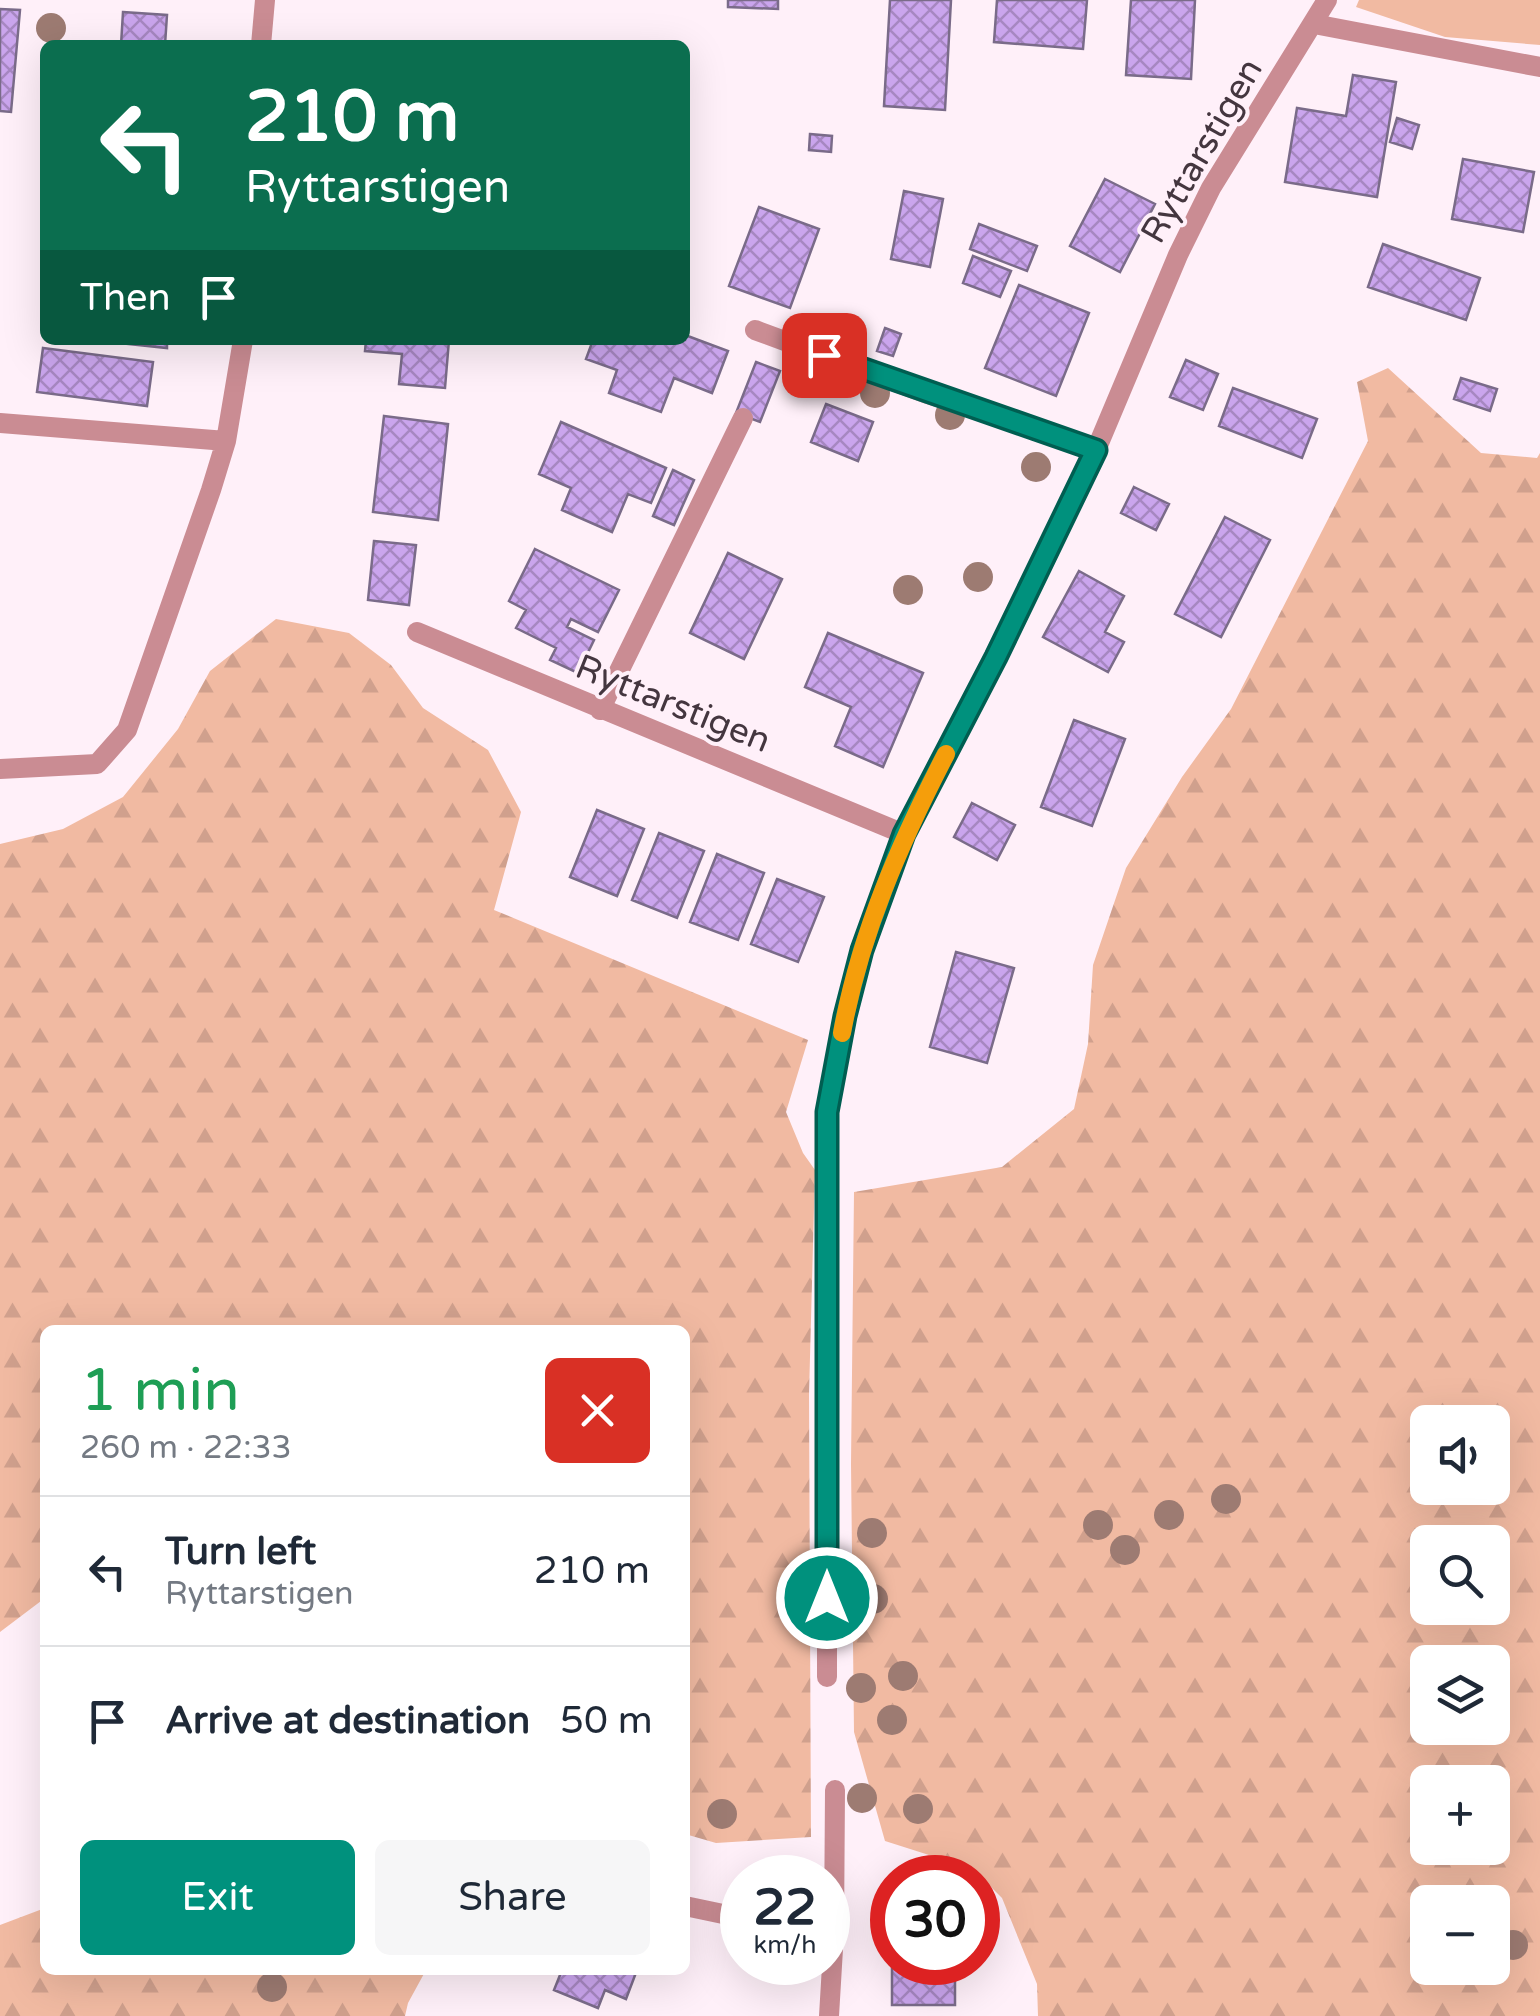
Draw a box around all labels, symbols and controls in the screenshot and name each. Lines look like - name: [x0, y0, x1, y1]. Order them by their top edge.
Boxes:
- street label: Ryttarstigen: [1132, 51, 1272, 251]
- text: 210 m: [245, 76, 459, 160]
- icon: left: [80, 80, 210, 210]
- text: Ryttarstigen: [245, 161, 510, 215]
- icon: arrive: [191, 270, 246, 325]
- text: Then: [80, 275, 171, 321]
- pin: [782, 313, 867, 398]
- icon: arrive: [797, 328, 852, 383]
- street label: Ryttarstigen: [570, 646, 776, 762]
- text: 1 min: [80, 1355, 240, 1427]
- button: close: [545, 1358, 650, 1463]
- map controls: [1410, 1405, 1510, 1985]
- button: sound: [1410, 1405, 1510, 1505]
- text: 260 m · 22:33: [80, 1429, 292, 1467]
- button: search: [1410, 1525, 1510, 1625]
- text: Turn left: [165, 1529, 316, 1575]
- icon: left: [80, 1544, 135, 1599]
- position arrow: [775, 1546, 879, 1650]
- text: 210 m: [534, 1548, 650, 1594]
- text: Ryttarstigen: [165, 1575, 354, 1613]
- button: layers: [1410, 1645, 1510, 1745]
- icon: arrive: [80, 1694, 135, 1749]
- text: Arrive at destination: [165, 1698, 530, 1744]
- text: 50 m: [560, 1698, 653, 1744]
- button: +: [1410, 1765, 1510, 1865]
- button: Exit: [80, 1840, 355, 1955]
- button: Share: [375, 1840, 650, 1955]
- speed limit sign: 30: [870, 1855, 1000, 1985]
- text: 22: [754, 1878, 816, 1938]
- button: −: [1410, 1885, 1510, 1985]
- text: km/h: [754, 1930, 816, 1960]

